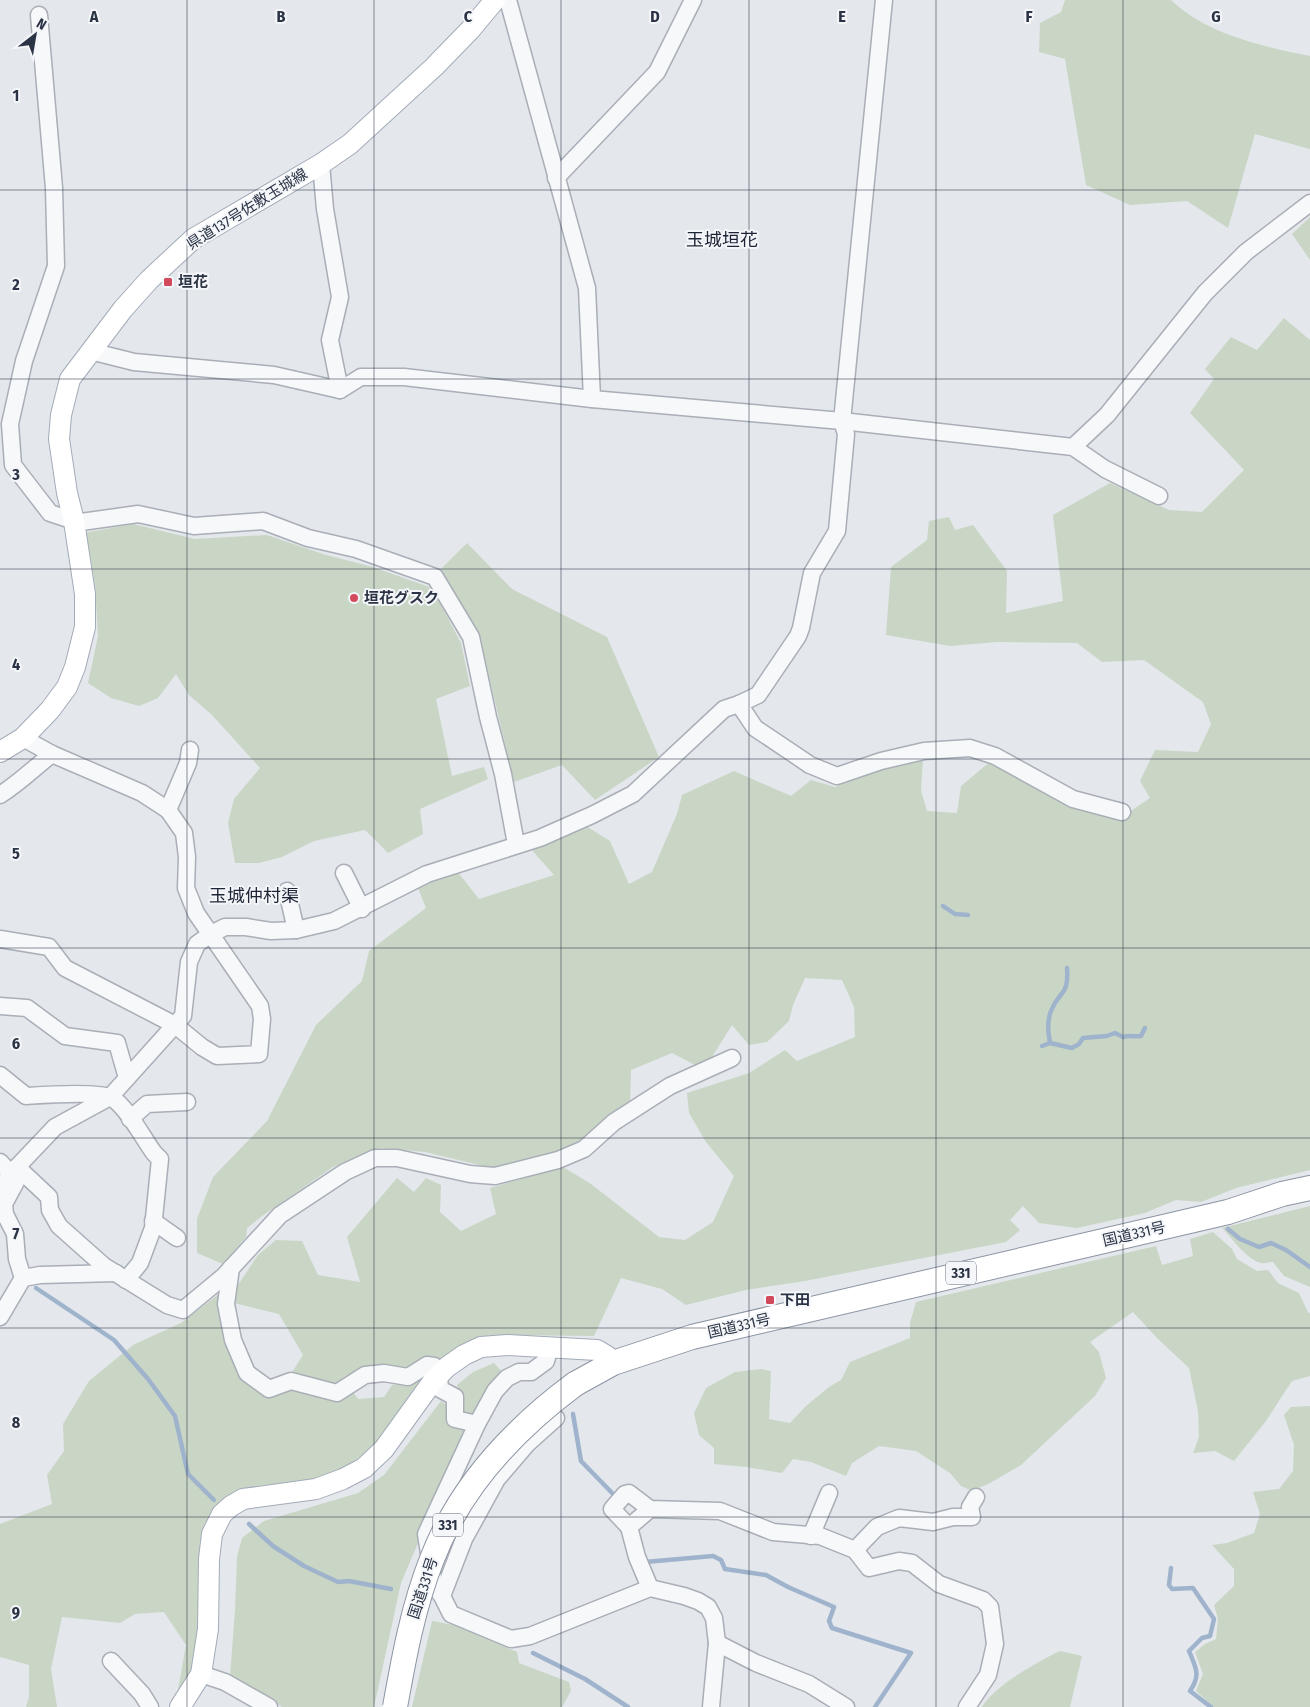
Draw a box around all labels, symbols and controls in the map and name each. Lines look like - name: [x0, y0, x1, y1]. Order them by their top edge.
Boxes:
- text: A: [89, 7, 99, 26]
- text: B: [277, 7, 286, 26]
- text: C: [464, 7, 473, 26]
- text: D: [650, 7, 660, 26]
- text: E: [838, 7, 846, 26]
- text: F: [1025, 7, 1033, 26]
- text: G: [1211, 7, 1221, 26]
- north arrow: [10, 10, 60, 60]
- text: N: [33, 15, 49, 34]
- text: 1: [13, 86, 19, 105]
- street label: 県道137号佐敷玉城線: [183, 165, 311, 253]
- district label: 玉城垣花: [686, 229, 758, 251]
- place label: 垣花: [178, 273, 208, 291]
- text: 2: [11, 275, 20, 294]
- marker: 垣花: [162, 276, 174, 288]
- text: 3: [11, 465, 20, 484]
- place label: 垣花グスク: [364, 589, 439, 607]
- marker: 垣花グスク: [348, 592, 360, 604]
- text: 4: [12, 655, 20, 674]
- text: 5: [12, 844, 20, 863]
- district label: 玉城仲村渠: [209, 885, 299, 907]
- text: 6: [12, 1034, 20, 1053]
- street label: 国道331号: [1101, 1218, 1167, 1250]
- text: 7: [13, 1224, 20, 1243]
- road number: 331: [946, 1262, 976, 1284]
- place label: 下田: [780, 1291, 810, 1309]
- marker: 下田: [764, 1294, 776, 1306]
- street label: 国道331号: [706, 1310, 772, 1342]
- text: 8: [12, 1413, 21, 1432]
- road number: 331: [433, 1514, 463, 1536]
- street label: 国道331号: [405, 1555, 441, 1621]
- text: 9: [12, 1603, 20, 1622]

